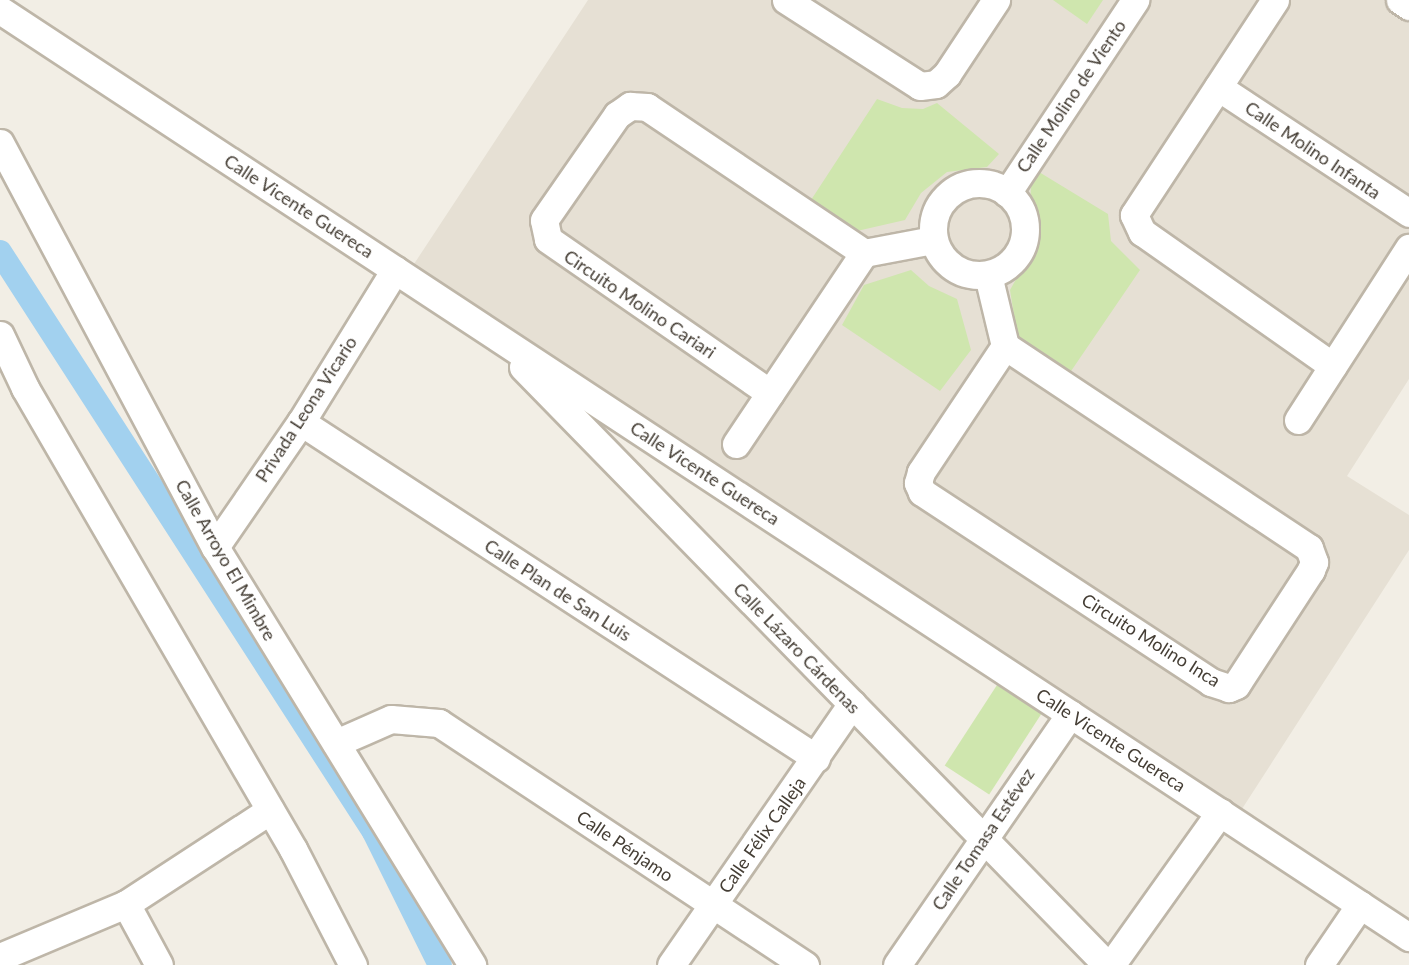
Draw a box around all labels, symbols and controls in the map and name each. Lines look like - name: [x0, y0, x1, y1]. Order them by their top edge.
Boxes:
- street label: Calle Molino de Viento: [1012, 15, 1130, 177]
- street label: Calle Molino Infanta: [1241, 97, 1385, 203]
- street label: Calle Vicente Guereca: [220, 149, 378, 263]
- street label: Circuito Molino Cariari: [560, 245, 720, 363]
- street label: Privada Leona Vicario: [251, 332, 361, 486]
- street label: Calle Vicente Guereca: [626, 416, 784, 530]
- street label: Calle Arroyo El Mimbre: [171, 475, 281, 645]
- street label: Calle Plan de San Luis: [481, 535, 635, 645]
- street label: Calle Lázaro Cárdenas: [729, 578, 865, 718]
- street label: Circuito Molino Inca: [1078, 589, 1224, 691]
- street label: Calle Vicente Guereca: [1032, 683, 1190, 797]
- street label: Calle Tomasa Estévez: [927, 763, 1039, 915]
- street label: Calle Félix Calleja: [714, 773, 810, 897]
- street label: Calle Pénjamo: [573, 806, 677, 886]

